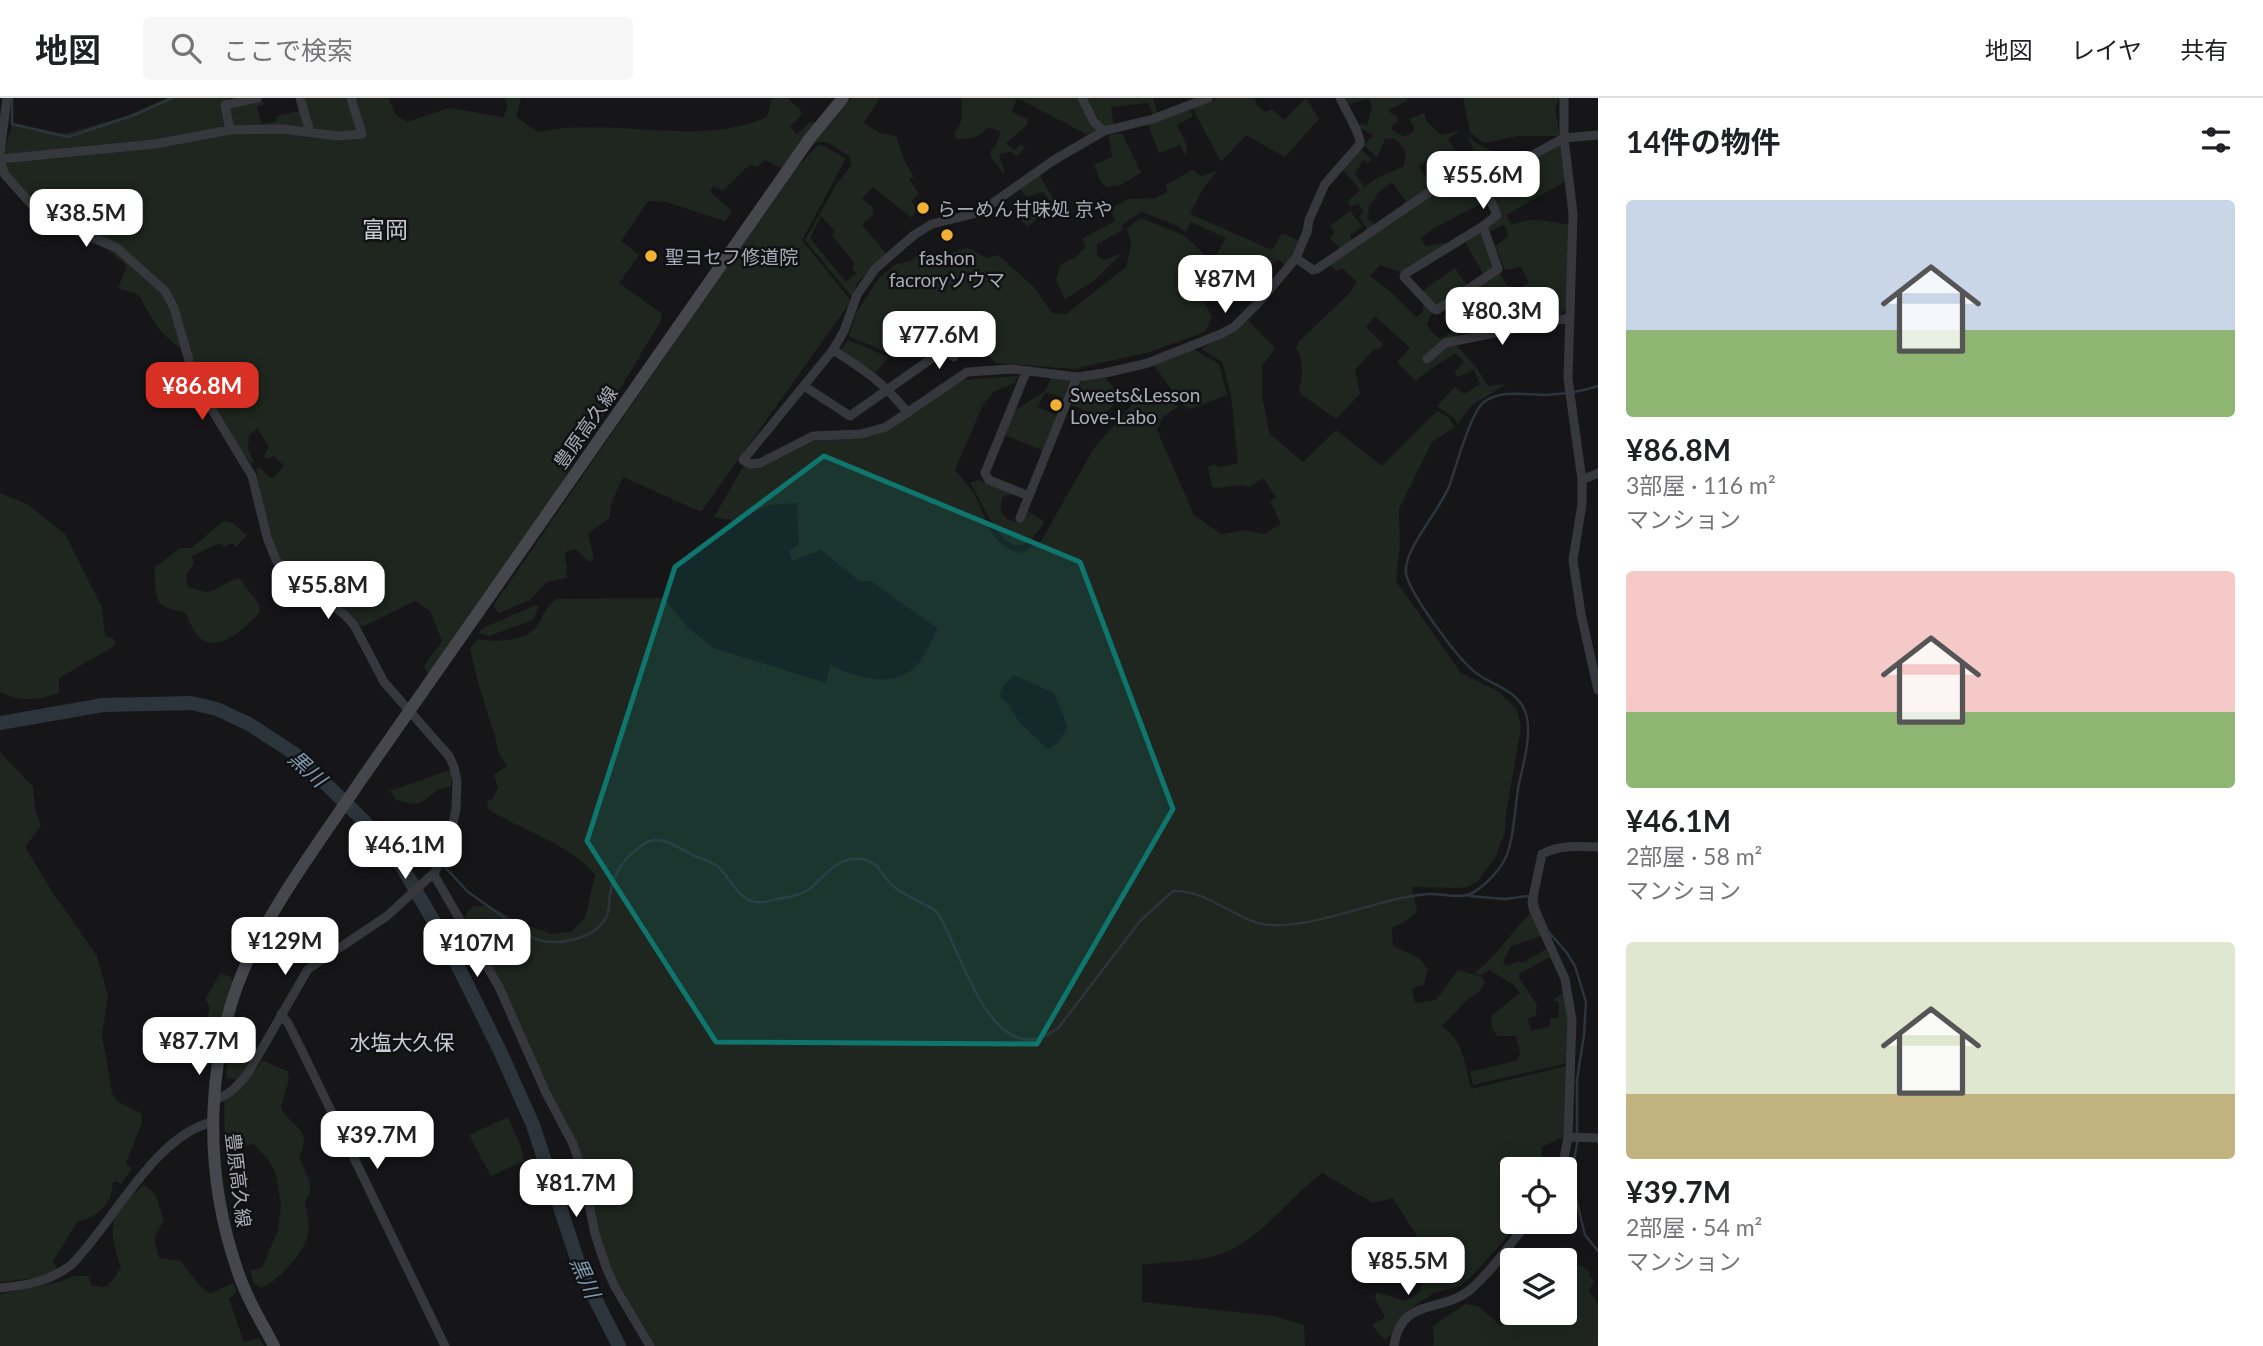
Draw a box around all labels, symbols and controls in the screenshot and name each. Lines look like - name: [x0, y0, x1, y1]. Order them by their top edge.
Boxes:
- search box: [143, 17, 633, 80]
- text: 地図: [35, 29, 101, 69]
- icon: search: [167, 29, 205, 67]
- text: ここで検索: [223, 34, 353, 66]
- text: 地図: [1985, 35, 2033, 64]
- text: レイヤ: [2071, 35, 2142, 64]
- text: 共有: [2180, 35, 2228, 64]
- icon: filters: [2197, 121, 2235, 159]
- text: 14件の物件: [1626, 123, 1781, 159]
- pin: ¥55.6M: [1426, 152, 1540, 211]
- text: ¥55.6M: [1443, 160, 1523, 188]
- pin: ¥38.5M: [29, 190, 143, 249]
- place label: らーめん甘味処 京や: [937, 197, 1113, 220]
- text: ¥38.5M: [46, 198, 126, 226]
- marker: らーめん甘味処 京や: [915, 200, 931, 216]
- district label: 富岡: [362, 215, 408, 243]
- marker: fashon facroryソウマ: [939, 227, 955, 243]
- place label: 聖ヨセフ修道院: [665, 245, 798, 268]
- place label: fashon facroryソウマ: [889, 246, 1005, 291]
- icon: home: [1868, 246, 1994, 372]
- marker: 聖ヨセフ修道院: [643, 248, 659, 264]
- pin: ¥87M: [1184, 256, 1266, 315]
- text: ¥87M: [1194, 264, 1256, 292]
- pin: ¥80.3M: [1445, 288, 1559, 347]
- text: ¥80.3M: [1462, 296, 1542, 324]
- pin: ¥77.6M: [882, 312, 996, 371]
- text: ¥77.6M: [899, 320, 979, 348]
- pin: ¥86.8M: [145, 362, 259, 422]
- text: ¥86.8M: [162, 371, 242, 399]
- street label: 豊原高久線: [548, 381, 622, 473]
- place label: Sweets&Lesson Love-Labo: [1070, 383, 1200, 428]
- marker: Sweets&Lesson Love-Labo: [1048, 397, 1064, 413]
- text: ¥86.8M: [1626, 431, 1731, 467]
- text: 3部屋 · 116 m²: [1626, 471, 1776, 499]
- text: マンション: [1626, 505, 1741, 533]
- pin: ¥55.8M: [271, 561, 385, 621]
- text: ¥55.8M: [288, 570, 368, 598]
- icon: home: [1868, 617, 1994, 743]
- water label: 黒川: [284, 745, 333, 793]
- text: ¥46.1M: [1626, 802, 1731, 838]
- pin: ¥46.1M: [348, 822, 462, 881]
- text: ¥46.1M: [365, 830, 445, 858]
- text: 2部屋 · 58 m²: [1626, 842, 1762, 870]
- text: マンション: [1626, 876, 1741, 904]
- pin: ¥129M: [236, 918, 334, 977]
- pin: ¥107M: [428, 920, 526, 979]
- text: ¥129M: [247, 926, 323, 954]
- text: ¥107M: [439, 928, 515, 956]
- icon: home: [1868, 988, 1994, 1114]
- pin: ¥87.7M: [142, 1018, 256, 1077]
- text: ¥87.7M: [159, 1026, 239, 1054]
- district label: 水塩大久保: [350, 1029, 455, 1054]
- pin: ¥39.7M: [320, 1112, 434, 1171]
- text: ¥39.7M: [337, 1120, 417, 1148]
- street label: 豊原高久線: [222, 1131, 256, 1229]
- map controls: [1500, 1157, 1577, 1325]
- button: locate: [1500, 1157, 1577, 1234]
- pin: ¥81.7M: [519, 1160, 633, 1219]
- text: ¥81.7M: [536, 1168, 616, 1196]
- text: ¥39.7M: [1626, 1173, 1731, 1209]
- text: 2部屋 · 54 m²: [1626, 1213, 1762, 1241]
- pin: ¥85.5M: [1351, 1238, 1465, 1297]
- text: ¥85.5M: [1368, 1246, 1448, 1274]
- text: マンション: [1626, 1247, 1741, 1275]
- button: layers: [1500, 1248, 1577, 1325]
- water label: 黒川: [566, 1253, 607, 1303]

